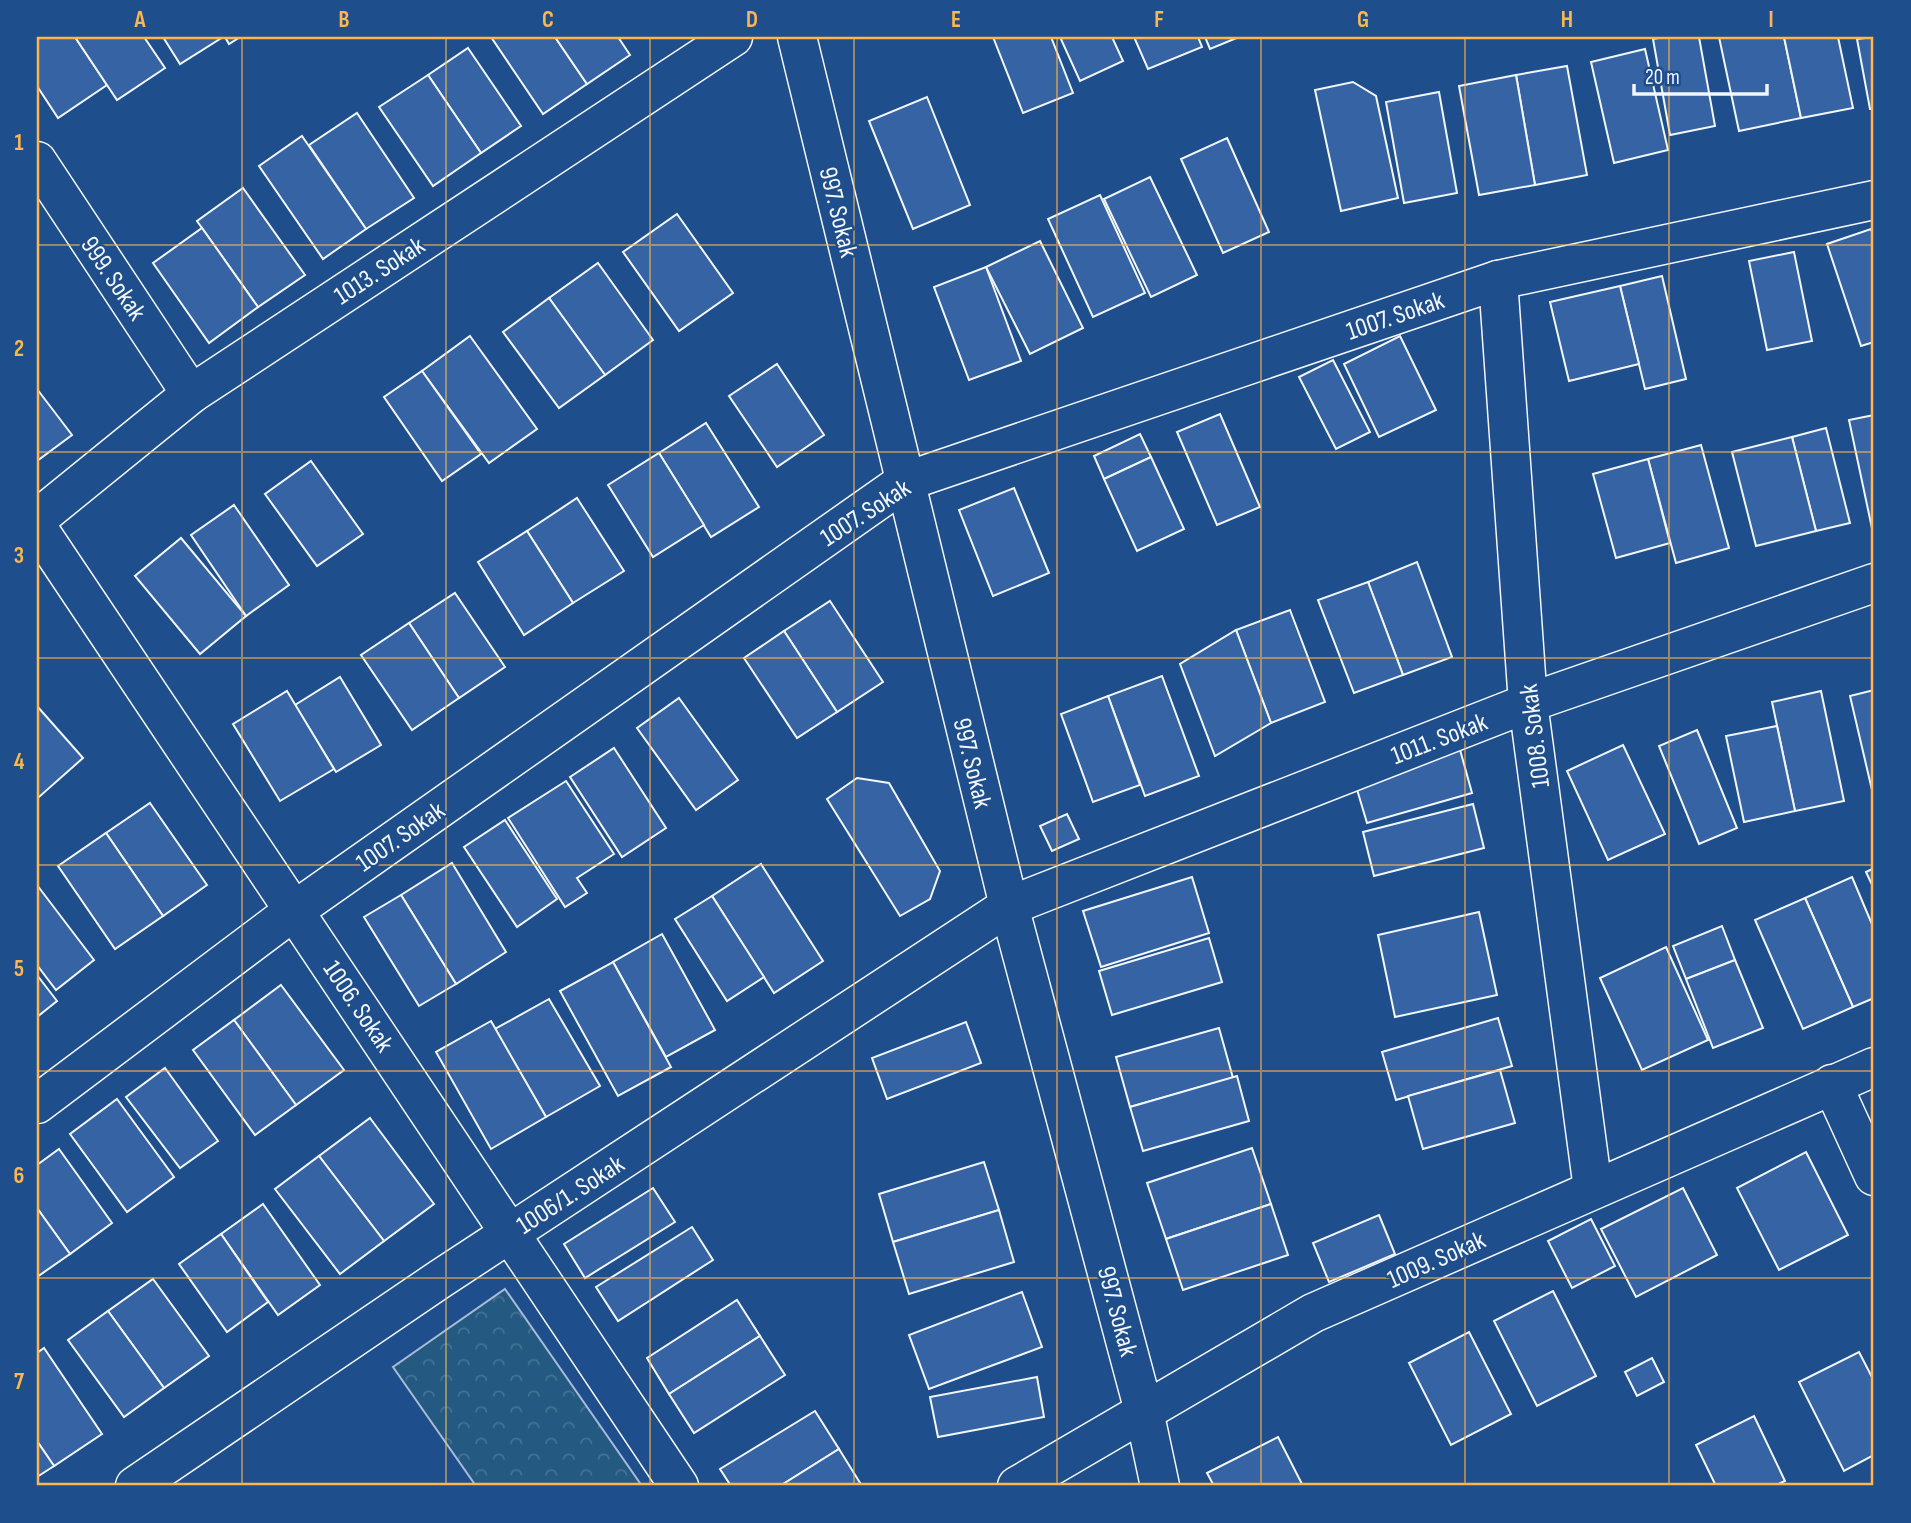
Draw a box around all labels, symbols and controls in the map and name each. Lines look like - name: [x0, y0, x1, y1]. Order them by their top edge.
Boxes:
- text: A: [134, 6, 147, 34]
- text: B: [339, 6, 350, 34]
- text: C: [542, 6, 554, 34]
- text: D: [746, 6, 758, 34]
- text: E: [951, 6, 961, 34]
- text: F: [1154, 6, 1164, 34]
- text: G: [1357, 6, 1369, 34]
- text: H: [1561, 6, 1573, 34]
- text: I: [1768, 6, 1774, 34]
- scale bar: [1634, 52, 1768, 96]
- text: 20 m: [1645, 65, 1680, 90]
- text: 1: [14, 129, 24, 157]
- street label: 997. Sokak: [811, 164, 864, 261]
- street label: 999. Sokak: [73, 231, 152, 327]
- street label: 1013. Sokak: [329, 231, 431, 312]
- street label: 1007. Sokak: [1343, 285, 1448, 348]
- text: 2: [14, 335, 24, 363]
- street label: 1007. Sokak: [815, 473, 917, 554]
- text: 3: [14, 542, 24, 570]
- street label: 1008. Sokak: [1514, 682, 1557, 790]
- street label: 1011. Sokak: [1387, 707, 1492, 772]
- street label: 997. Sokak: [945, 715, 998, 812]
- text: 4: [14, 748, 25, 776]
- street label: 1007. Sokak: [351, 795, 451, 879]
- text: 5: [14, 955, 24, 983]
- street label: 1006. Sokak: [316, 955, 400, 1059]
- street label: 1006/1. Sokak: [511, 1149, 630, 1241]
- text: 6: [14, 1162, 24, 1190]
- street label: 1009. Sokak: [1383, 1225, 1490, 1296]
- street label: 997. Sokak: [1090, 1263, 1143, 1360]
- text: 7: [14, 1368, 24, 1396]

